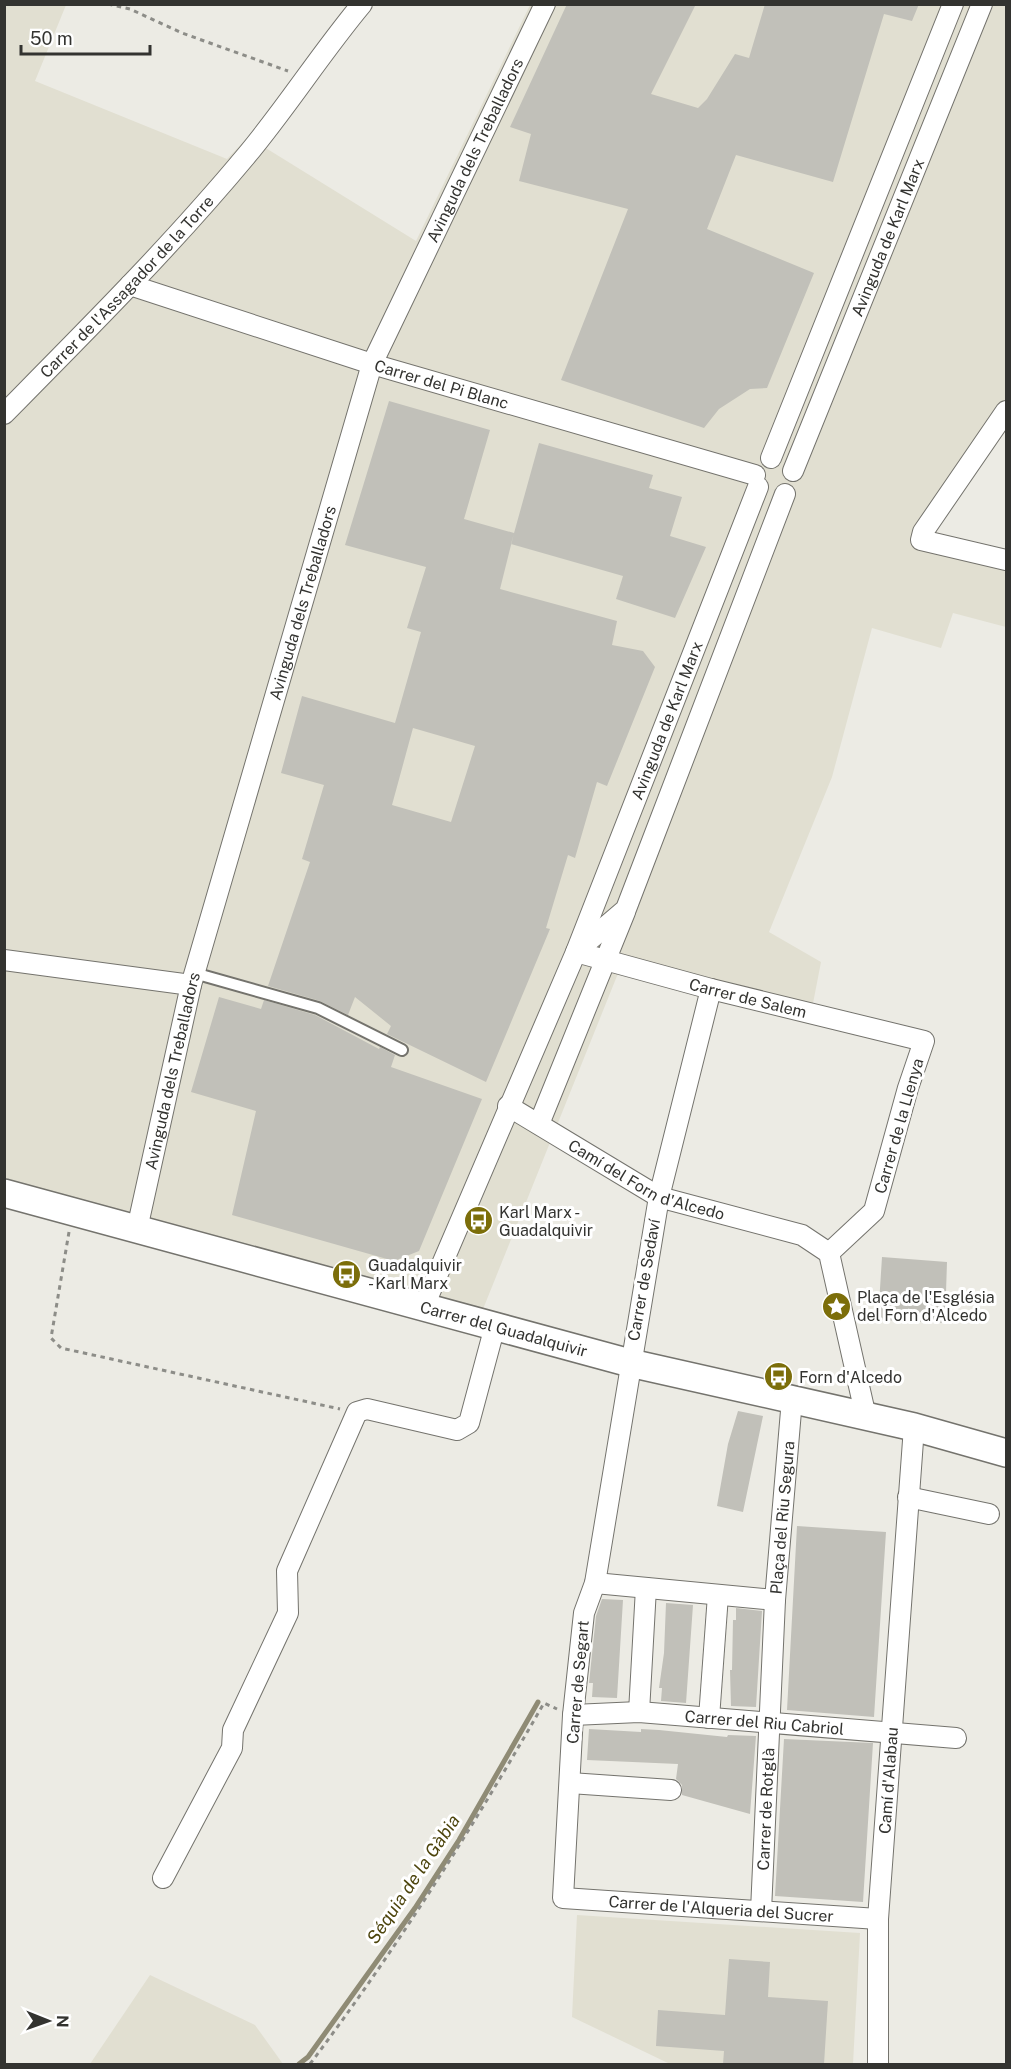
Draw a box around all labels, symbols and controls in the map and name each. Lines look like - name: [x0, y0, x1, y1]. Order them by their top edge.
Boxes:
- scale bar: [21, 18, 150, 56]
- text: 50 m: [30, 28, 73, 49]
- street label: Avinguda dels Treballadors: [422, 55, 527, 245]
- street label: Avinguda de Karl Marx: [847, 156, 928, 319]
- street label: Carrer de l'Assagador de la Torre: [36, 191, 217, 382]
- street label: Carrer del Pi Blanc: [372, 356, 511, 413]
- street label: Avinguda dels Treballadors: [265, 503, 340, 702]
- street label: Avinguda de Karl Marx: [627, 638, 706, 802]
- street label: Avinguda dels Treballadors: [141, 970, 204, 1171]
- street label: Carrer de Salem: [687, 974, 809, 1022]
- street label: Carrer de la Llenya: [871, 1056, 927, 1196]
- street label: Camí del Forn d'Alcedo: [565, 1135, 727, 1224]
- place label: Karl Marx - Guadalquivir: [499, 1203, 593, 1240]
- bus stop icon: Karl Marx - Guadalquivir: [462, 1205, 494, 1237]
- street label: Carrer de Sedaví: [624, 1216, 664, 1342]
- place label: Guadalquivir - Karl Marx: [368, 1256, 462, 1293]
- bus stop icon: Guadalquivir - Karl Marx: [331, 1258, 363, 1290]
- place label: Plaça de l'Església del Forn d'Alcedo: [857, 1288, 995, 1325]
- place icon: Plaça de l'Església del Forn d'Alcedo: [820, 1290, 852, 1322]
- street label: Carrer del Guadalquivir: [418, 1297, 590, 1361]
- bus stop icon: Forn d'Alcedo: [762, 1361, 794, 1393]
- place label: Forn d'Alcedo: [799, 1368, 902, 1387]
- street label: Plaça del Riu Segura: [766, 1440, 798, 1595]
- street label: Carrer de Segart: [563, 1619, 593, 1745]
- street label: Carrer del Riu Cabriol: [684, 1706, 845, 1738]
- street label: Camí d'Alabau: [875, 1726, 902, 1835]
- street label: Carrer de Rotglà: [753, 1747, 778, 1871]
- water label: Séquia de la Gàbia: [362, 1811, 464, 1947]
- street label: Carrer de l'Alqueria del Sucrer: [608, 1892, 834, 1926]
- north arrow: [18, 1991, 78, 2051]
- text: N: [53, 2015, 72, 2028]

